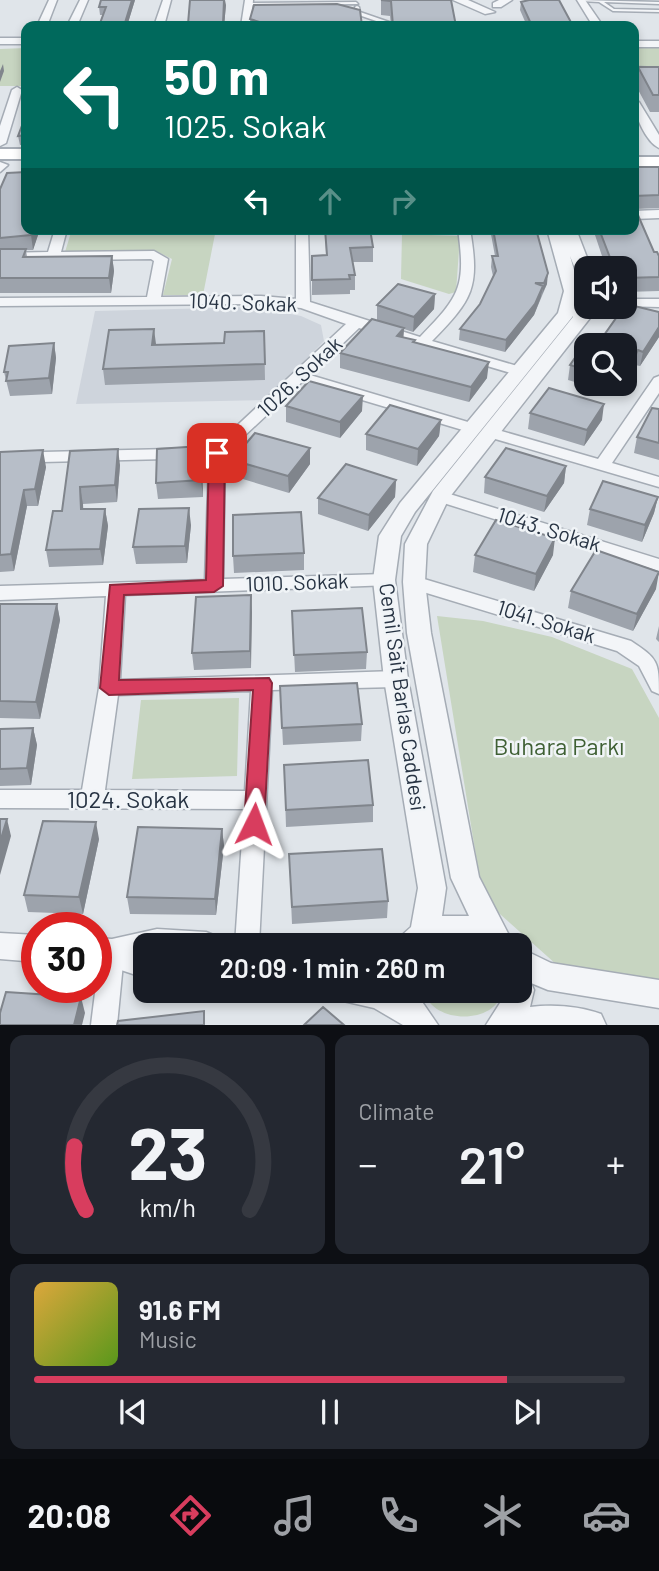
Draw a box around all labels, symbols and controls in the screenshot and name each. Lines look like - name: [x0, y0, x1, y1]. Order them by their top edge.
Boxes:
- text: 50 m: [164, 46, 269, 105]
- icon: left: [49, 49, 140, 140]
- text: 1025. Sokak: [164, 106, 326, 144]
- icon: left: [238, 182, 276, 220]
- icon: ahead: [311, 182, 349, 220]
- icon: right: [384, 182, 422, 220]
- map controls: [574, 256, 637, 396]
- button: sound: [574, 256, 637, 319]
- street label: 1040. Sokak: [189, 287, 297, 316]
- street label: 1026. Sokak: [251, 330, 346, 421]
- button: search: [574, 333, 637, 396]
- pin: [187, 423, 247, 483]
- icon: arrive: [198, 434, 236, 472]
- street label: 1043. Sokak: [495, 501, 604, 556]
- street label: 1010. Sokak: [245, 567, 349, 596]
- street label: Cemil Sait Barlas Caddesi: [375, 581, 432, 812]
- street label: 1041. Sokak: [494, 594, 599, 647]
- park label: Buhara Parkı: [494, 731, 624, 760]
- street label: 1024. Sokak: [67, 784, 189, 813]
- position arrow: [217, 787, 291, 861]
- speed limit sign: 30: [21, 912, 112, 1003]
- text: 20:09 · 1 min · 260 m: [220, 952, 445, 983]
- text: Climate: [359, 1097, 435, 1125]
- text: 23: [128, 1108, 207, 1196]
- text: 21°: [459, 1132, 525, 1194]
- text: −: [359, 1140, 378, 1186]
- text: +: [606, 1140, 625, 1186]
- text: km/h: [139, 1192, 196, 1222]
- text: 91.6 FM: [139, 1294, 221, 1325]
- text: Music: [139, 1325, 197, 1353]
- icon: previous: [114, 1393, 152, 1431]
- icon: pause: [311, 1393, 349, 1431]
- icon: next: [508, 1393, 546, 1431]
- icon: directions: [166, 1491, 215, 1540]
- icon: music: [270, 1491, 319, 1540]
- icon: phone: [374, 1491, 423, 1540]
- icon: climate: [478, 1491, 527, 1540]
- icon: car: [582, 1491, 631, 1540]
- text: 20:08: [28, 1496, 111, 1534]

